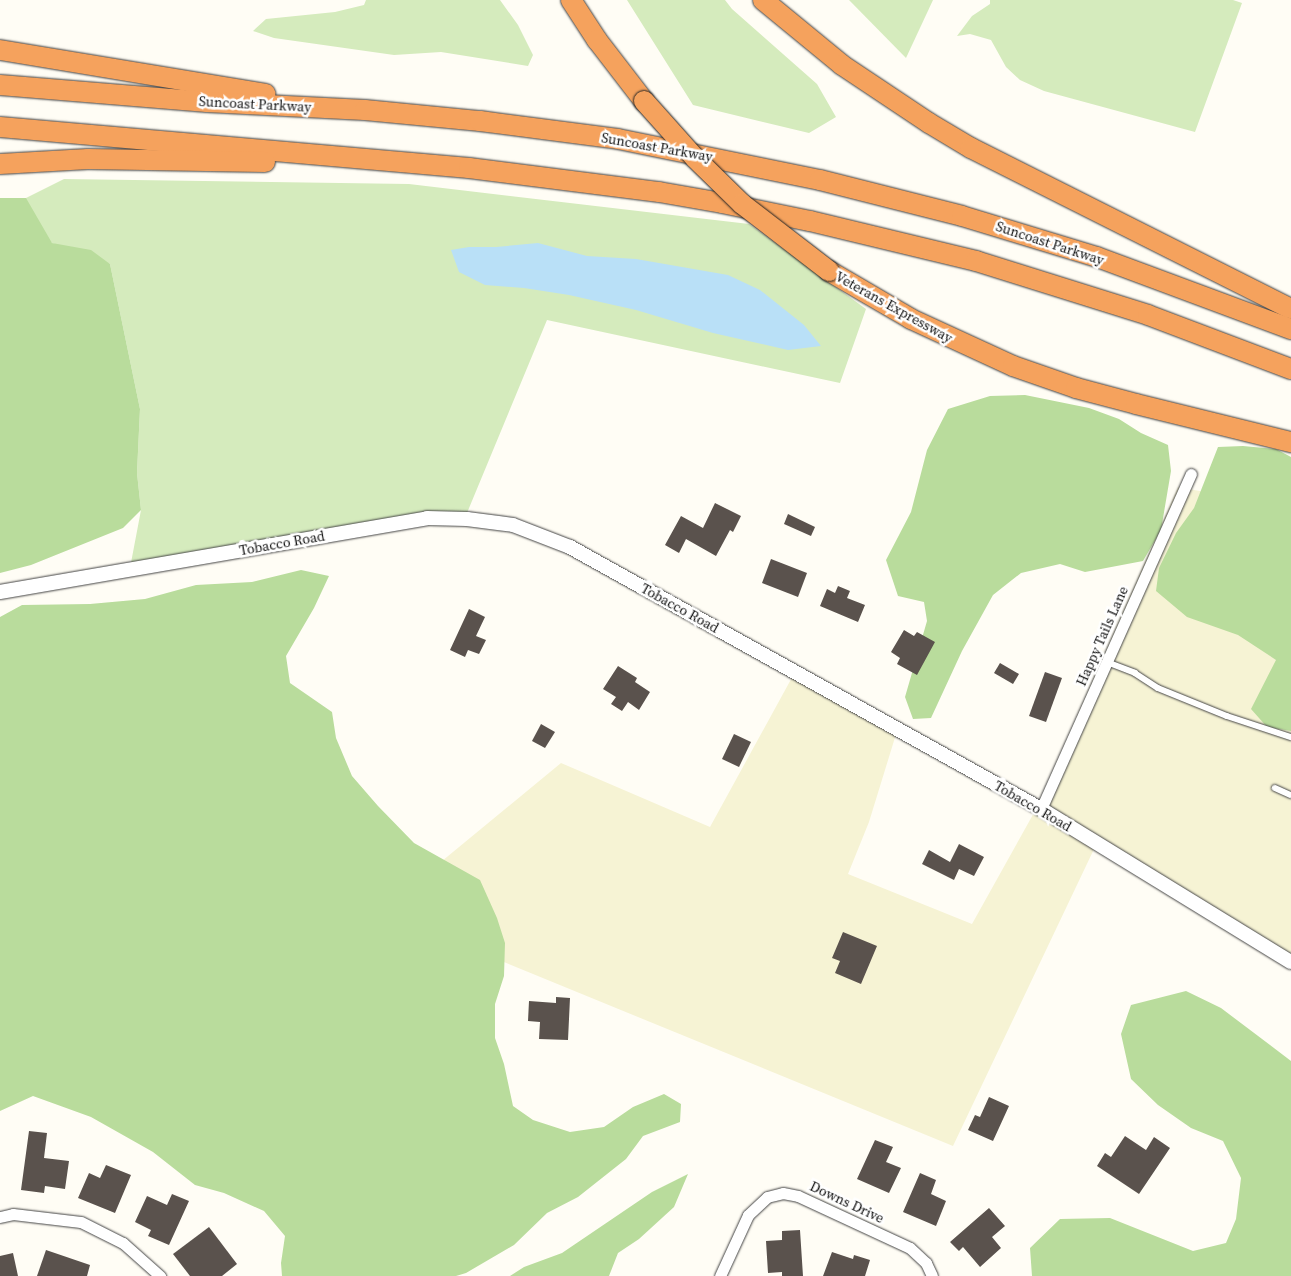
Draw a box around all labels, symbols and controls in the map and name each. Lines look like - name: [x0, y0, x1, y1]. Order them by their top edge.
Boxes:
- street label: Suncoast Parkway: [198, 93, 312, 115]
- street label: Suncoast Parkway: [600, 129, 714, 165]
- street label: Suncoast Parkway: [994, 218, 1106, 268]
- street label: Veterans Expressway: [833, 268, 955, 346]
- street label: Tobacco Road: [238, 527, 326, 559]
- street label: Tobacco Road: [638, 580, 722, 636]
- street label: Happy Tails Lane: [1072, 583, 1132, 689]
- street label: Tobacco Road: [991, 777, 1075, 835]
- street label: Downs Drive: [807, 1178, 887, 1226]

